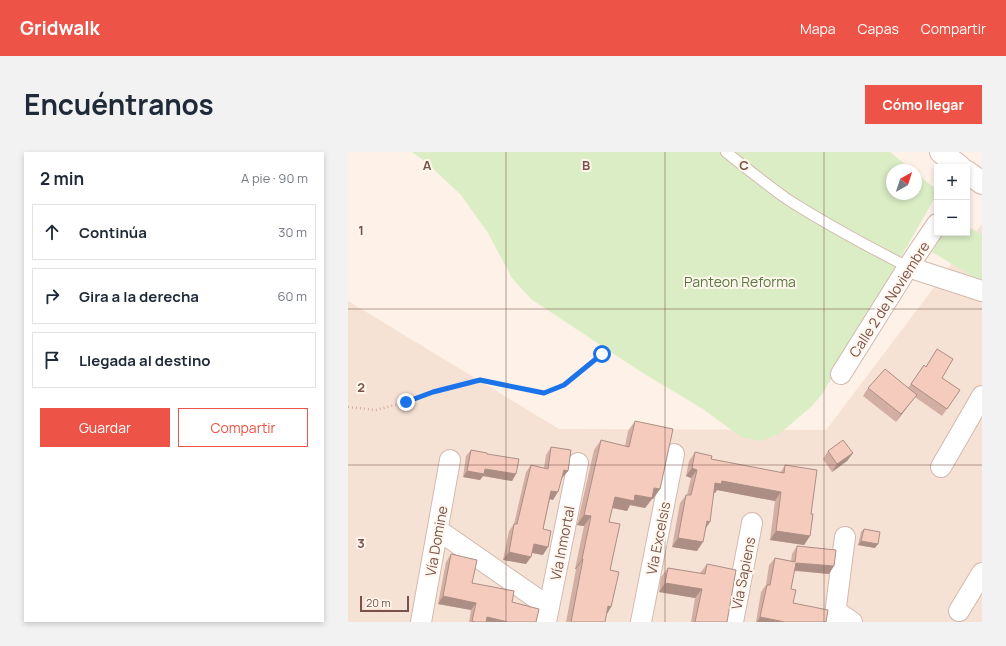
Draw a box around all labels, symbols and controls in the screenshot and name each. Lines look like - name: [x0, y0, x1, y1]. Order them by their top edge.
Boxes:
- text: Gridwalk: [20, 15, 100, 41]
- text: Mapa: [800, 19, 836, 38]
- text: Capas: [858, 19, 899, 38]
- text: Compartir: [921, 19, 986, 38]
- text: Encuéntranos: [24, 85, 214, 123]
- button: Cómo llegar: [865, 85, 982, 124]
- text: A: [423, 156, 432, 174]
- text: B: [582, 156, 590, 174]
- text: C: [739, 156, 749, 174]
- north arrow: [886, 164, 922, 200]
- map controls: [934, 164, 970, 236]
- button: +: [934, 164, 970, 200]
- text: 2 min: [40, 167, 84, 190]
- text: A pie · 90 m: [241, 169, 308, 187]
- button: −: [934, 200, 970, 236]
- icon: ahead: [41, 221, 63, 243]
- text: 1: [358, 221, 364, 239]
- text: Continúa: [79, 222, 147, 243]
- text: 30 m: [278, 223, 307, 241]
- street label: Calle 2 de Noviembre: [844, 237, 934, 361]
- park label: Panteon Reforma: [684, 272, 796, 291]
- icon: right: [41, 285, 63, 307]
- text: Gira a la derecha: [79, 286, 199, 307]
- text: 60 m: [277, 287, 307, 305]
- route start: [593, 345, 611, 363]
- icon: arrive: [41, 349, 63, 371]
- text: Llegada al destino: [79, 350, 211, 371]
- text: 2: [357, 378, 365, 396]
- route end: [397, 393, 415, 411]
- button: Guardar: [40, 408, 170, 447]
- button: Compartir: [178, 408, 308, 447]
- street label: Vía Excelsis: [642, 500, 674, 576]
- street label: Vía Domine: [420, 504, 452, 578]
- street label: Vía Inmortal: [545, 504, 579, 582]
- text: 3: [357, 534, 365, 552]
- street label: Vía Sapiens: [727, 535, 759, 611]
- scale bar: [360, 594, 409, 613]
- text: 20 m: [366, 595, 391, 610]

